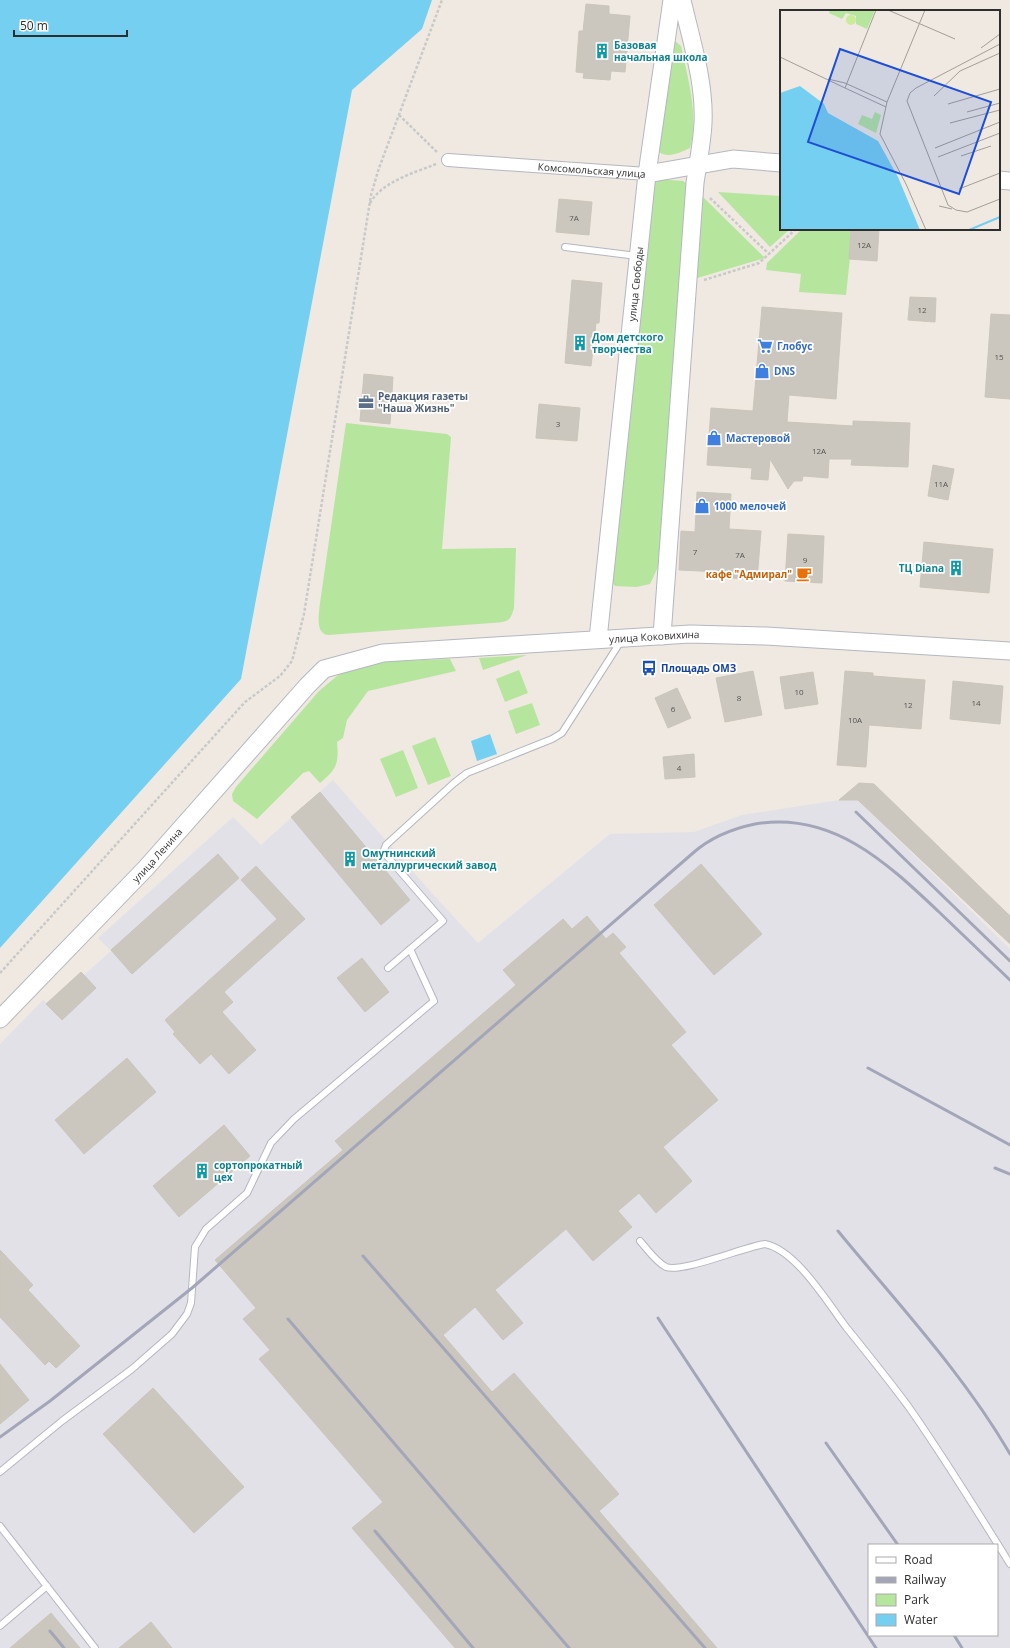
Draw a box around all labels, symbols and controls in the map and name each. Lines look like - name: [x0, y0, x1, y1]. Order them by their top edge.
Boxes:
- inset map: [780, 10, 1000, 230]
- scale bar: [14, 12, 127, 38]
- text: 50 m: [20, 17, 48, 34]
- place label: Базовая начальная школа: [614, 38, 708, 64]
- building icon: Базовая начальная школа: [593, 42, 611, 60]
- street label: Комсомольская улица: [537, 159, 646, 181]
- house number: 7А: [569, 212, 580, 223]
- house number: 12А: [857, 239, 872, 250]
- street label: улица Свободы: [625, 246, 646, 322]
- house number: 12: [917, 304, 927, 315]
- place label: Дом детского творчества: [592, 330, 663, 356]
- building icon: Дом детского творчества: [571, 334, 589, 352]
- supermarket icon: Глобус: [756, 337, 774, 355]
- place label: Глобус: [777, 339, 812, 353]
- house number: 15: [994, 351, 1004, 362]
- shop icon: DNS: [753, 362, 771, 380]
- place label: DNS: [774, 364, 796, 378]
- place label: Редакция газеты "Наша Жизнь": [378, 389, 468, 415]
- office icon: Редакция газеты "Наша Жизнь": [357, 393, 375, 411]
- house number: 3: [556, 418, 561, 429]
- shop icon: Мастеровой: [705, 429, 723, 447]
- place label: Мастеровой: [726, 431, 790, 445]
- house number: 12А: [812, 445, 827, 456]
- house number: 11А: [934, 478, 949, 489]
- shop icon: 1000 мелочей: [693, 497, 711, 515]
- place label: 1000 мелочей: [714, 499, 786, 513]
- house number: 7: [693, 546, 698, 557]
- house number: 7А: [735, 549, 746, 560]
- house number: 9: [803, 554, 808, 565]
- building icon: ТЦ Diana: [947, 559, 965, 577]
- place label: ТЦ Diana: [899, 561, 944, 575]
- cafe icon: кафе "Адмирал": [795, 565, 813, 583]
- place label: кафе "Адмирал": [706, 567, 792, 581]
- street label: улица Коковихина: [609, 627, 700, 646]
- bus stop icon: Площадь ОМЗ: [640, 659, 658, 677]
- place label: Площадь ОМЗ: [661, 661, 737, 675]
- house number: 10: [794, 686, 804, 697]
- house number: 8: [737, 692, 742, 703]
- house number: 14: [971, 697, 981, 708]
- house number: 12: [903, 699, 913, 710]
- house number: 6: [671, 703, 676, 714]
- house number: 10А: [848, 714, 863, 725]
- house number: 4: [677, 762, 682, 773]
- street label: улица Ленина: [129, 825, 185, 885]
- place label: Омутнинский металлургический завод: [362, 846, 497, 872]
- building icon: Омутнинский металлургический завод: [341, 850, 359, 868]
- place label: сортопрокатный цех: [214, 1158, 303, 1184]
- building icon: сортопрокатный цех: [193, 1162, 211, 1180]
- legend: [868, 1544, 998, 1636]
- text: Road: [904, 1551, 933, 1568]
- text: Railway: [904, 1571, 947, 1588]
- text: Park: [904, 1591, 930, 1608]
- text: Water: [904, 1611, 938, 1628]

